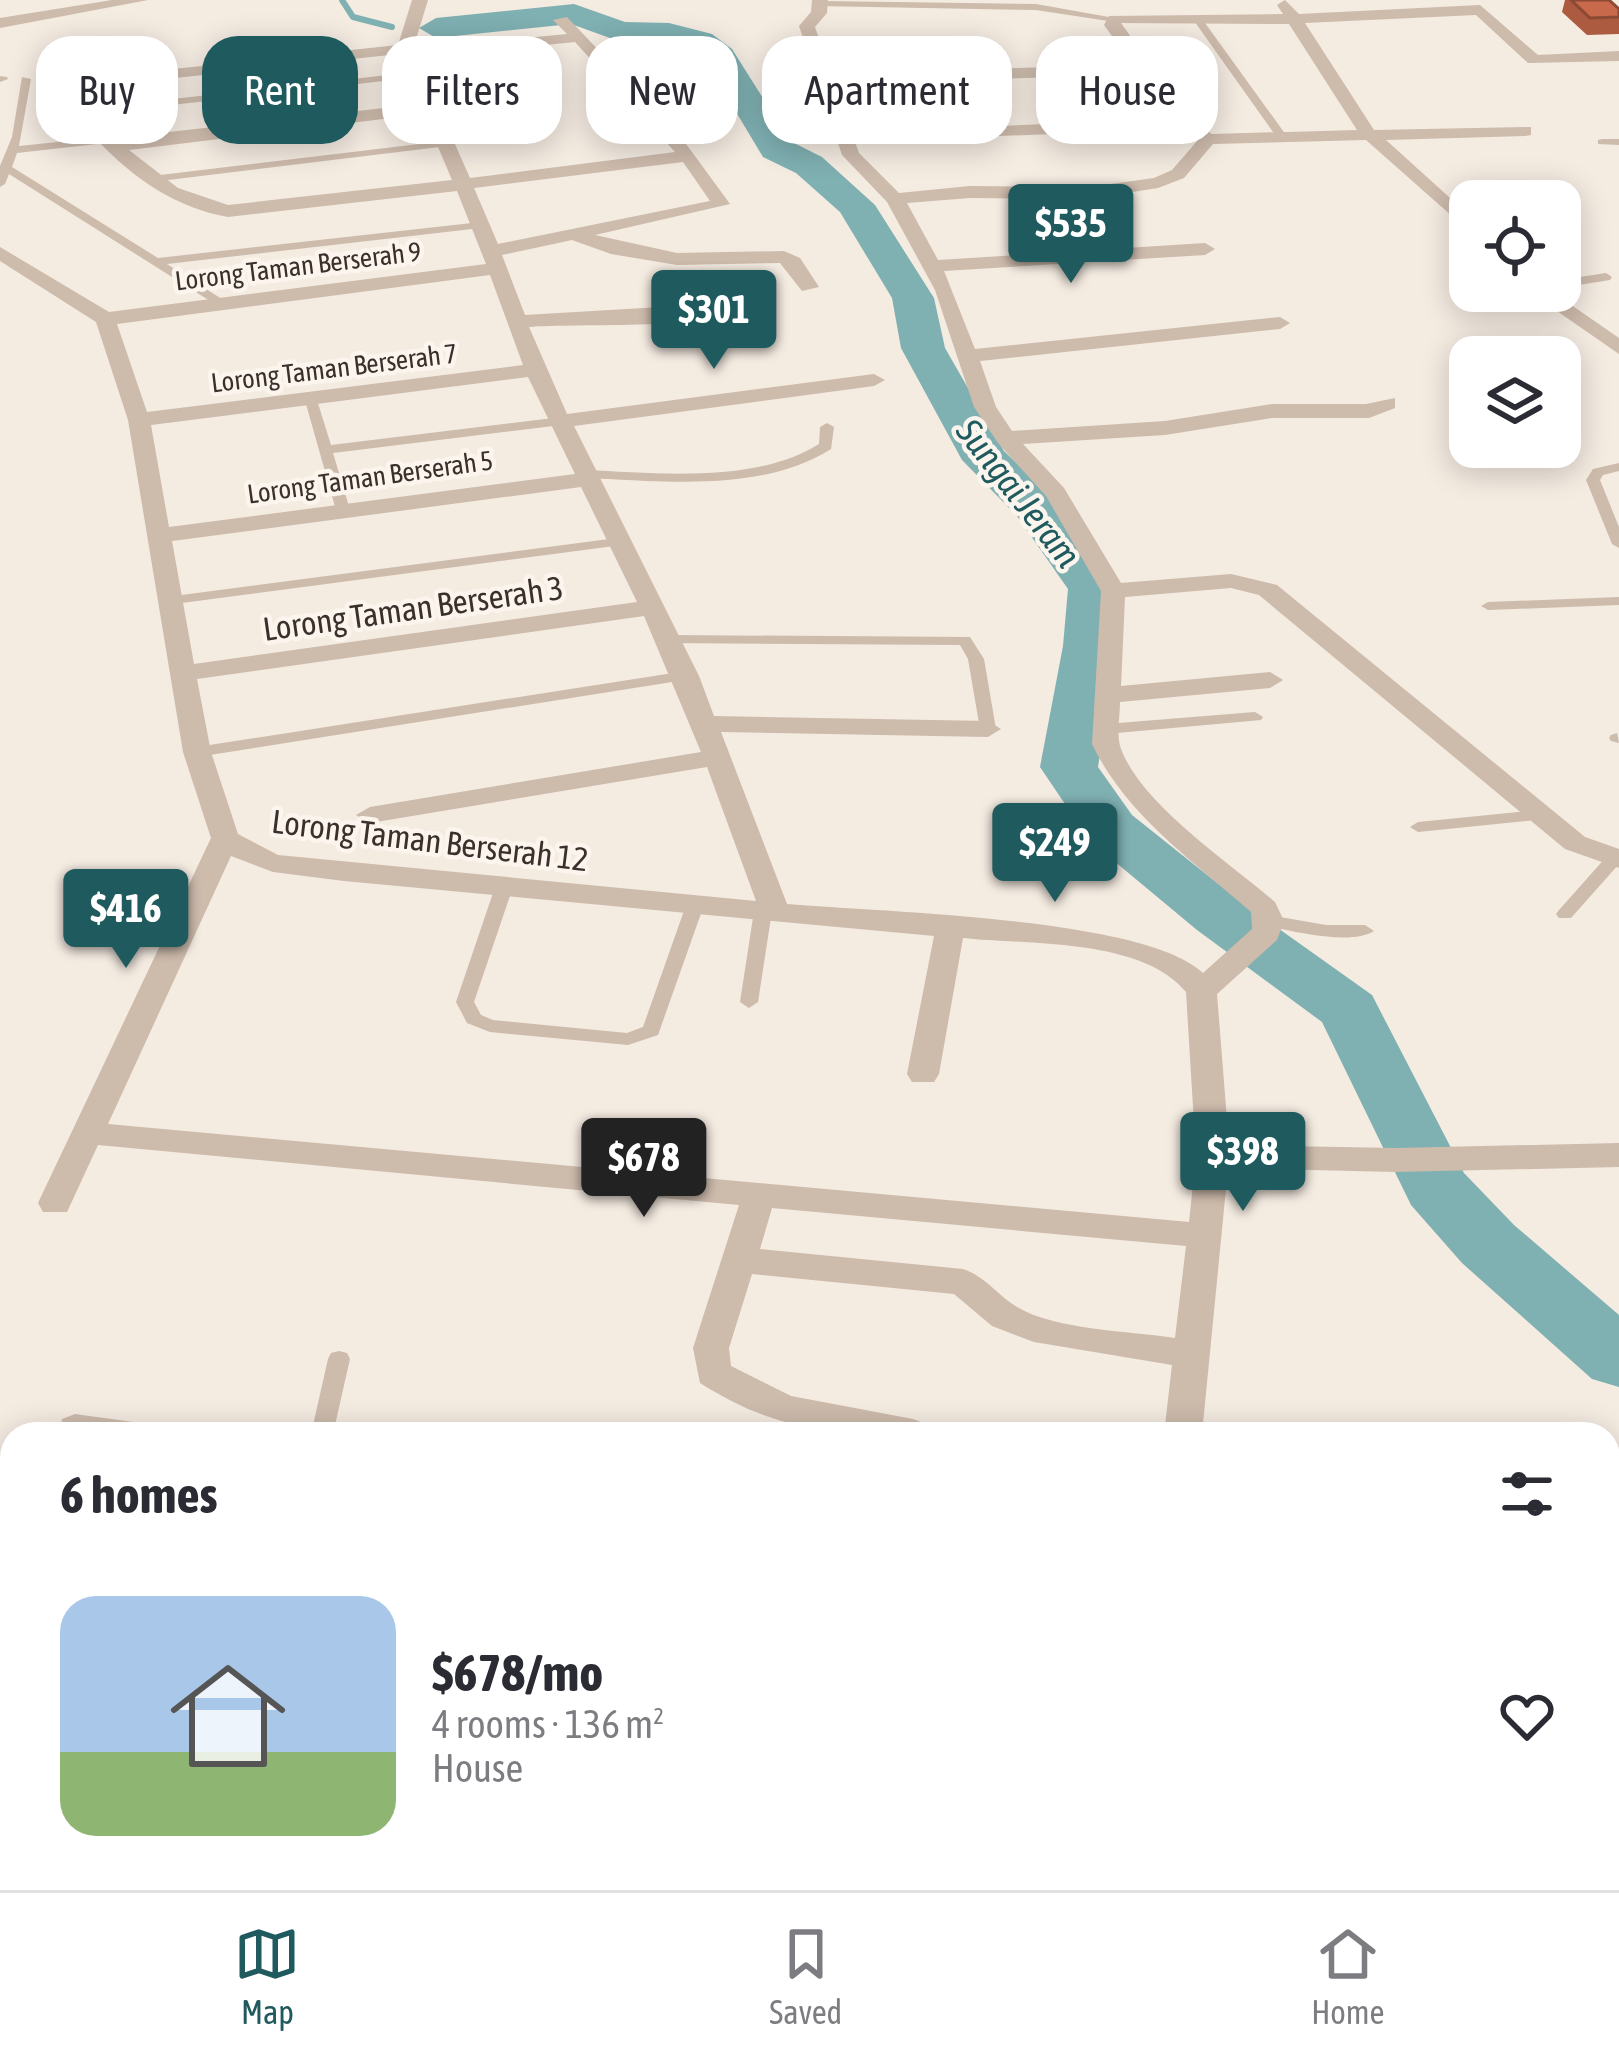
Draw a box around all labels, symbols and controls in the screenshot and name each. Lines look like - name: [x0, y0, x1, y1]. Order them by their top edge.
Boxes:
- chip: Buy: [36, 36, 178, 144]
- chip: Rent: [202, 36, 358, 144]
- chip: Filters: [382, 36, 562, 144]
- chip: New: [586, 36, 738, 144]
- chip: Apartment: [762, 36, 1012, 144]
- chip: House: [1036, 36, 1218, 144]
- map controls: [1449, 180, 1581, 468]
- button: locate: [1449, 180, 1581, 312]
- pin: $535: [1000, 184, 1142, 286]
- text: $535: [1035, 201, 1107, 245]
- street label: Lorong Taman Berserah 9: [173, 236, 423, 296]
- pin: $301: [643, 270, 785, 372]
- text: $301: [678, 287, 750, 331]
- button: layers: [1449, 336, 1581, 468]
- street label: Lorong Taman Berserah 7: [209, 338, 459, 398]
- water label: Sungai Jeram: [948, 410, 1090, 575]
- street label: Lorong Taman Berserah 5: [245, 444, 495, 510]
- street label: Lorong Taman Berserah 3: [260, 568, 566, 648]
- street label: Lorong Taman Berserah 12: [270, 802, 590, 878]
- pin: $249: [984, 803, 1126, 905]
- text: $249: [1019, 820, 1091, 864]
- pin: $416: [55, 869, 197, 971]
- text: $416: [90, 886, 162, 930]
- pin: $398: [1172, 1112, 1314, 1214]
- pin: $678: [573, 1118, 715, 1220]
- text: $398: [1207, 1129, 1279, 1173]
- text: $678: [608, 1135, 680, 1179]
- icon: filters: [1494, 1461, 1560, 1527]
- text: 6 homes: [60, 1465, 218, 1524]
- text: $678/mo: [432, 1643, 603, 1702]
- icon: home: [156, 1644, 300, 1788]
- icon: heart: [1494, 1683, 1560, 1749]
- text: 4 rooms · 136 m²: [432, 1702, 664, 1746]
- text: House: [432, 1746, 523, 1790]
- tab: Map: [234, 1921, 300, 2031]
- tab: Saved: [769, 1921, 842, 2031]
- tab: Home: [1311, 1921, 1385, 2031]

